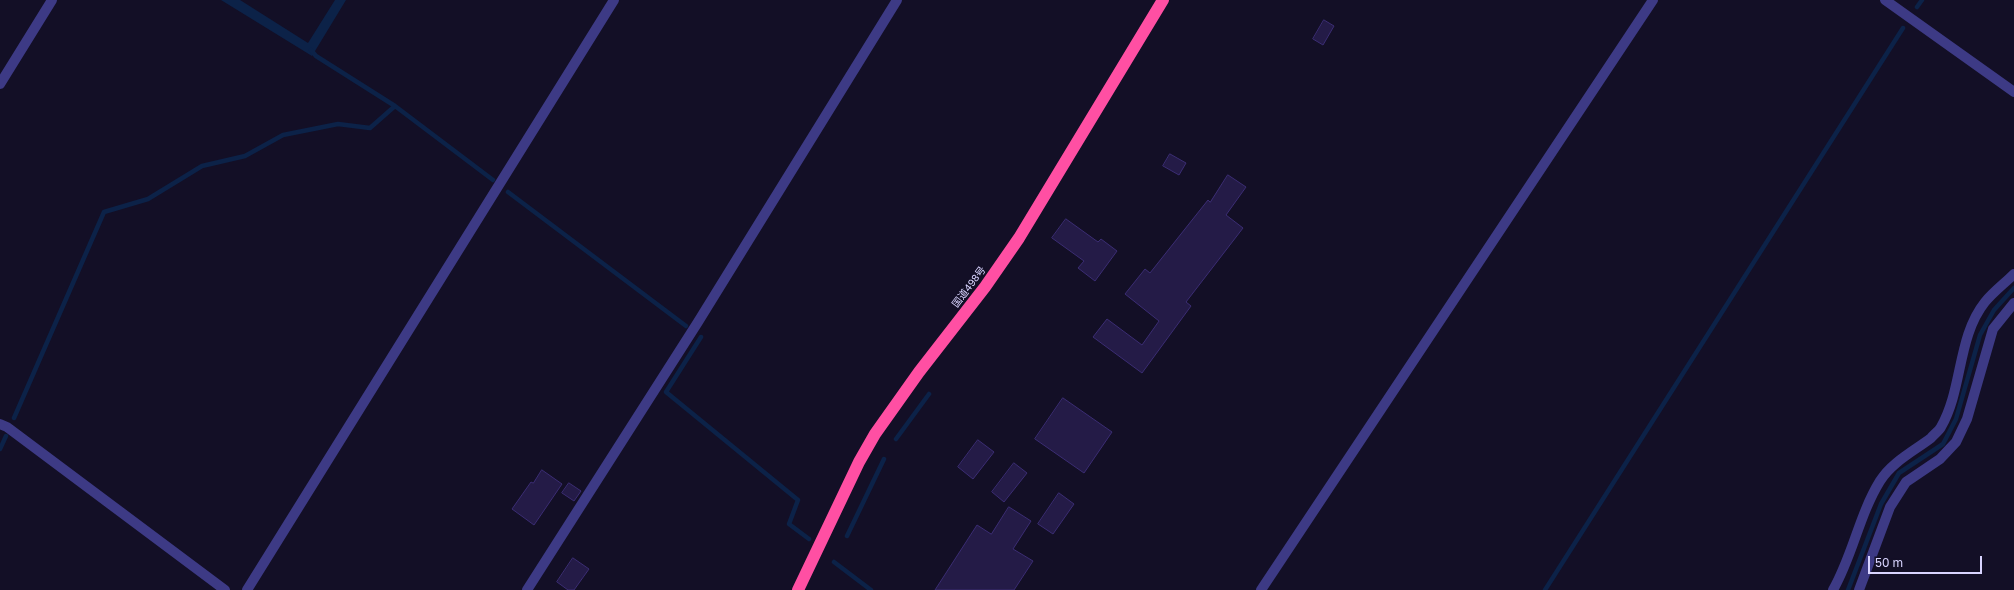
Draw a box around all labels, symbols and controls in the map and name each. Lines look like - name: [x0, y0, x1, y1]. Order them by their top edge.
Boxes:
- street label: 国道498号: [950, 264, 988, 310]
- scale bar: [1870, 548, 1984, 574]
- text: 50 m: [1875, 555, 1903, 570]

